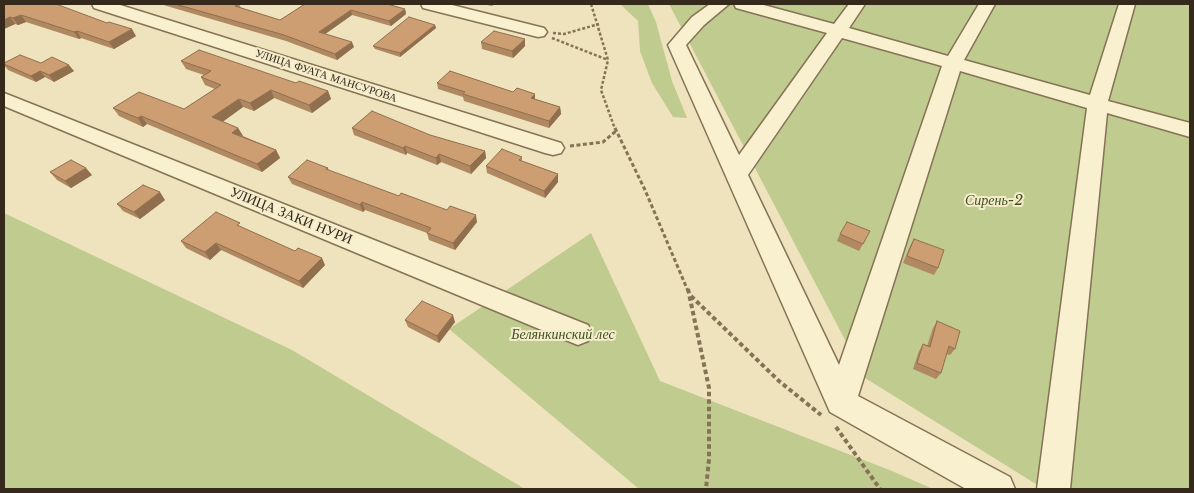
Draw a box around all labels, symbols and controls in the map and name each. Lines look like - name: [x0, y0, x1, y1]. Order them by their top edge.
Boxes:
- street label: УЛИЦА ФУАТА МАНСУРОВА: [253, 47, 399, 105]
- street label: УЛИЦА ЗАКИ НУРИ: [227, 184, 355, 248]
- park label: Сирень-2: [965, 193, 1023, 209]
- park label: Белянкинский лес: [511, 327, 615, 343]

